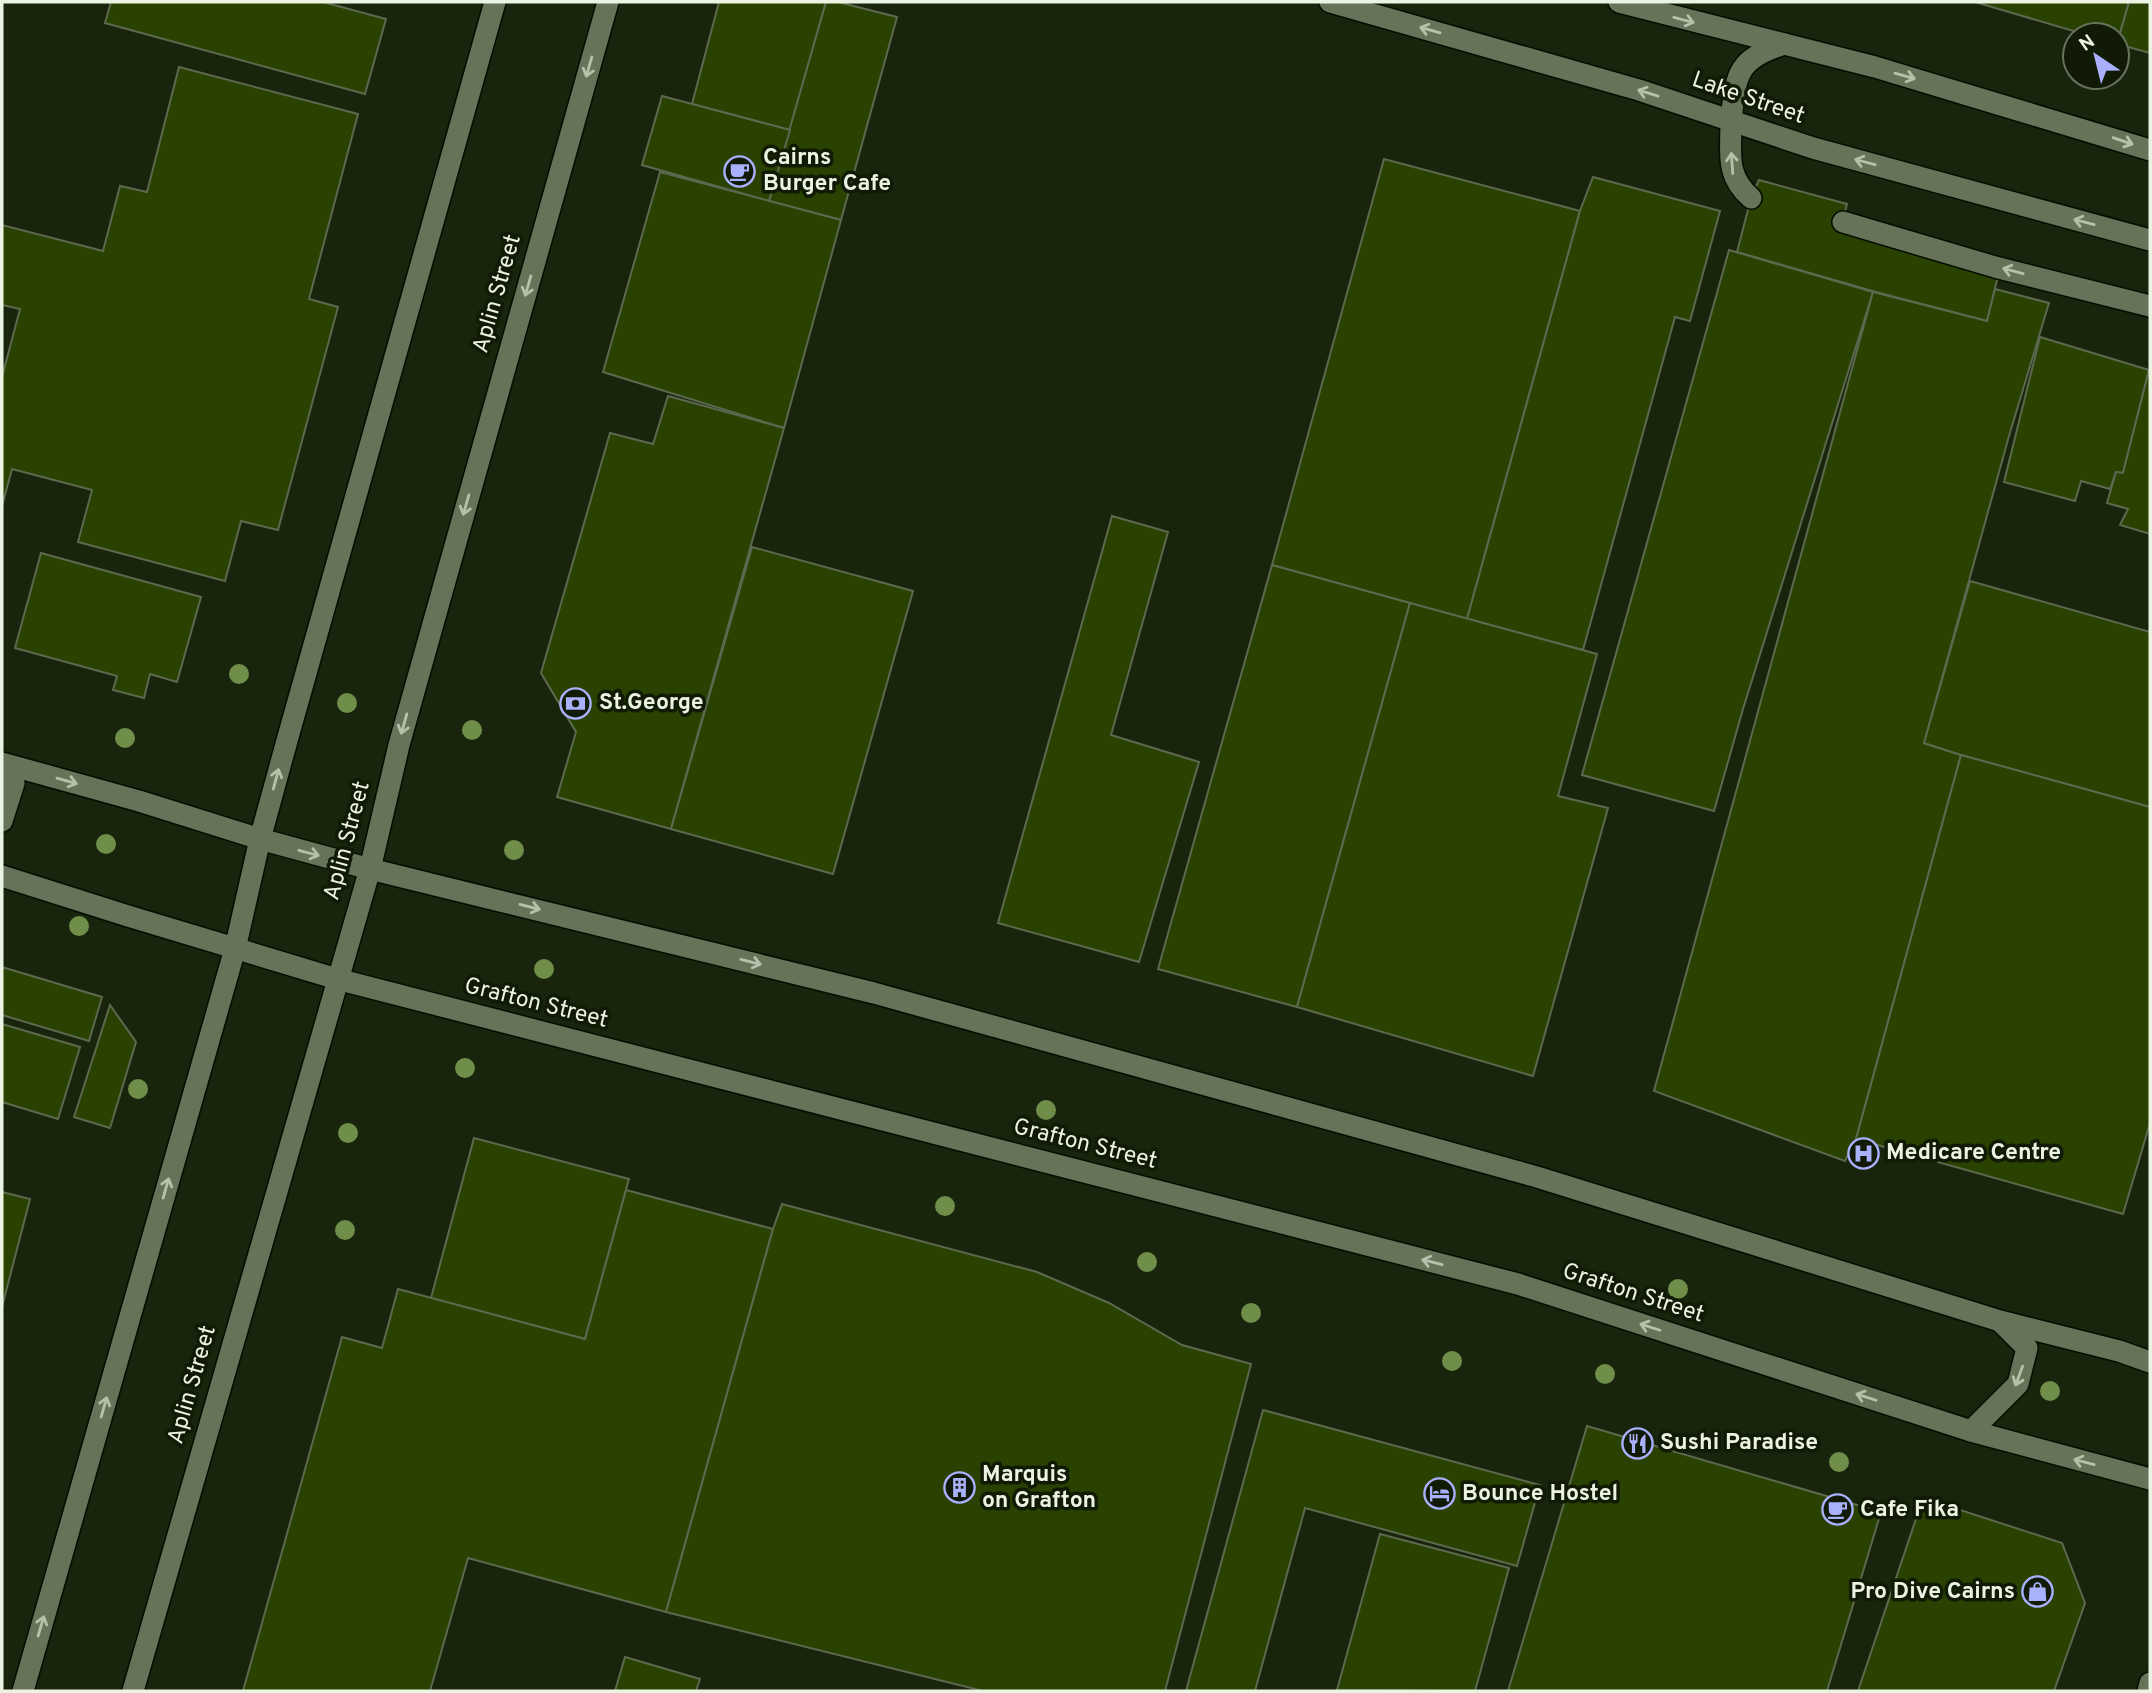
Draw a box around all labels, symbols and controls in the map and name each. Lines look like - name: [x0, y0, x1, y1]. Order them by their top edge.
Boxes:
- one-way arrow: [1672, 14, 1695, 27]
- north arrow: [2061, 21, 2131, 91]
- one-way arrow: [1419, 23, 1441, 36]
- text: N: [2075, 30, 2100, 57]
- one-way arrow: [582, 56, 595, 78]
- street label: Lake Street: [1688, 66, 1808, 132]
- one-way arrow: [1893, 71, 1915, 84]
- one-way arrow: [1638, 86, 1660, 98]
- one-way arrow: [2111, 136, 2133, 148]
- place label: Cairns Burger Cafe: [763, 144, 891, 199]
- one-way arrow: [1725, 152, 1738, 174]
- cafe icon: Cairns Burger Cafe: [723, 154, 757, 188]
- one-way arrow: [1854, 155, 1876, 168]
- one-way arrow: [2074, 215, 2096, 228]
- street label: Aplin Street: [467, 231, 529, 357]
- one-way arrow: [2002, 264, 2025, 277]
- one-way arrow: [520, 275, 533, 297]
- one-way arrow: [459, 494, 472, 516]
- bank icon: St.George: [559, 686, 593, 720]
- place label: St.George: [599, 689, 704, 718]
- one-way arrow: [397, 713, 410, 735]
- one-way arrow: [271, 769, 284, 791]
- one-way arrow: [56, 776, 78, 789]
- street label: Aplin Street: [318, 778, 378, 904]
- one-way arrow: [298, 847, 320, 860]
- one-way arrow: [518, 901, 541, 914]
- one-way arrow: [739, 956, 762, 969]
- street label: Grafton Street: [461, 972, 611, 1036]
- street label: Grafton Street: [1010, 1113, 1160, 1177]
- hospital icon: Medicare Centre: [1846, 1136, 1880, 1170]
- place label: Medicare Centre: [1886, 1139, 2061, 1168]
- one-way arrow: [160, 1177, 173, 1200]
- one-way arrow: [1421, 1255, 1444, 1268]
- street label: Grafton Street: [1559, 1257, 1707, 1331]
- one-way arrow: [1639, 1319, 1661, 1332]
- street label: Aplin Street: [162, 1322, 224, 1448]
- one-way arrow: [2012, 1365, 2024, 1386]
- one-way arrow: [1856, 1390, 1878, 1402]
- one-way arrow: [98, 1396, 111, 1418]
- restaurant icon: Sushi Paradise: [1620, 1426, 1654, 1460]
- place label: Sushi Paradise: [1660, 1429, 1818, 1458]
- one-way arrow: [2073, 1455, 2096, 1468]
- place label: Marquis on Grafton: [982, 1461, 1096, 1516]
- building icon: Marquis on Grafton: [942, 1471, 976, 1505]
- hotel icon: Bounce Hostel: [1422, 1477, 1456, 1511]
- place label: Bounce Hostel: [1462, 1480, 1618, 1509]
- cafe icon: Cafe Fika: [1820, 1493, 1854, 1527]
- place label: Cafe Fika: [1860, 1496, 1959, 1525]
- shop icon: Pro Dive Cairns: [2021, 1575, 2055, 1609]
- place label: Pro Dive Cairns: [1850, 1578, 2015, 1607]
- one-way arrow: [36, 1615, 49, 1637]

